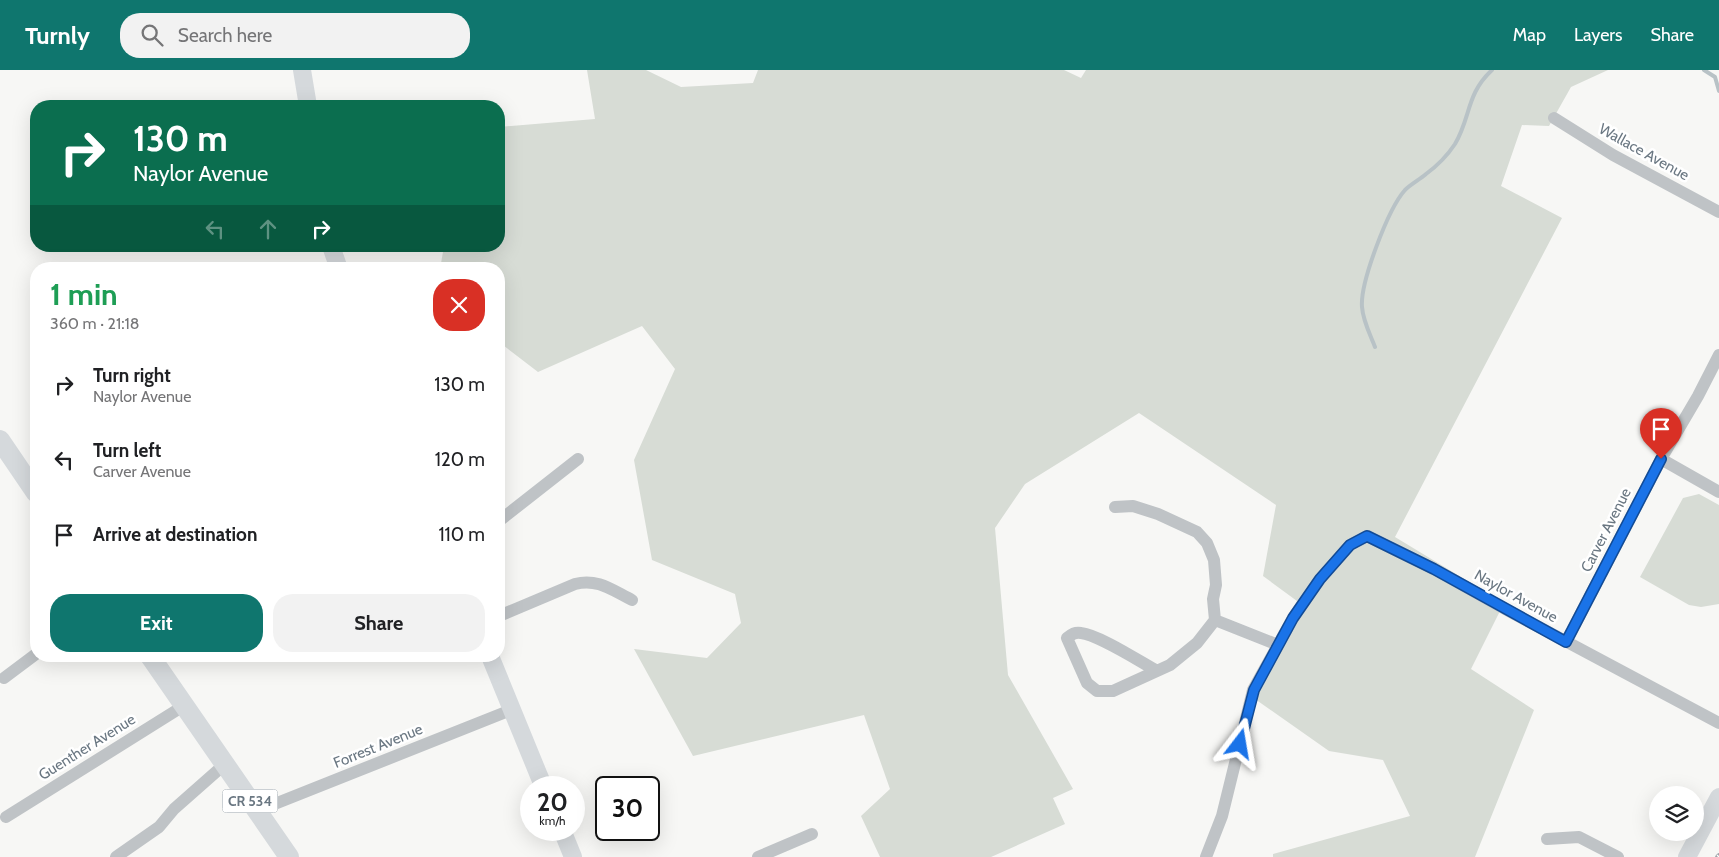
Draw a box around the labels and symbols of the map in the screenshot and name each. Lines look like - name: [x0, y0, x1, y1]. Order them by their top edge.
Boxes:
- street label: Wallace Avenue: [1596, 120, 1693, 184]
- pin: [1640, 408, 1682, 459]
- street label: Carver Avenue: [1577, 485, 1635, 575]
- street label: Naylor Avenue: [1471, 566, 1561, 626]
- street label: Guenther Avenue: [35, 710, 139, 784]
- position arrow: [1213, 717, 1265, 769]
- street label: Forrest Avenue: [331, 720, 426, 772]
- speed limit sign: 30: [595, 776, 660, 841]
- road number: CR 534: [222, 789, 278, 812]

